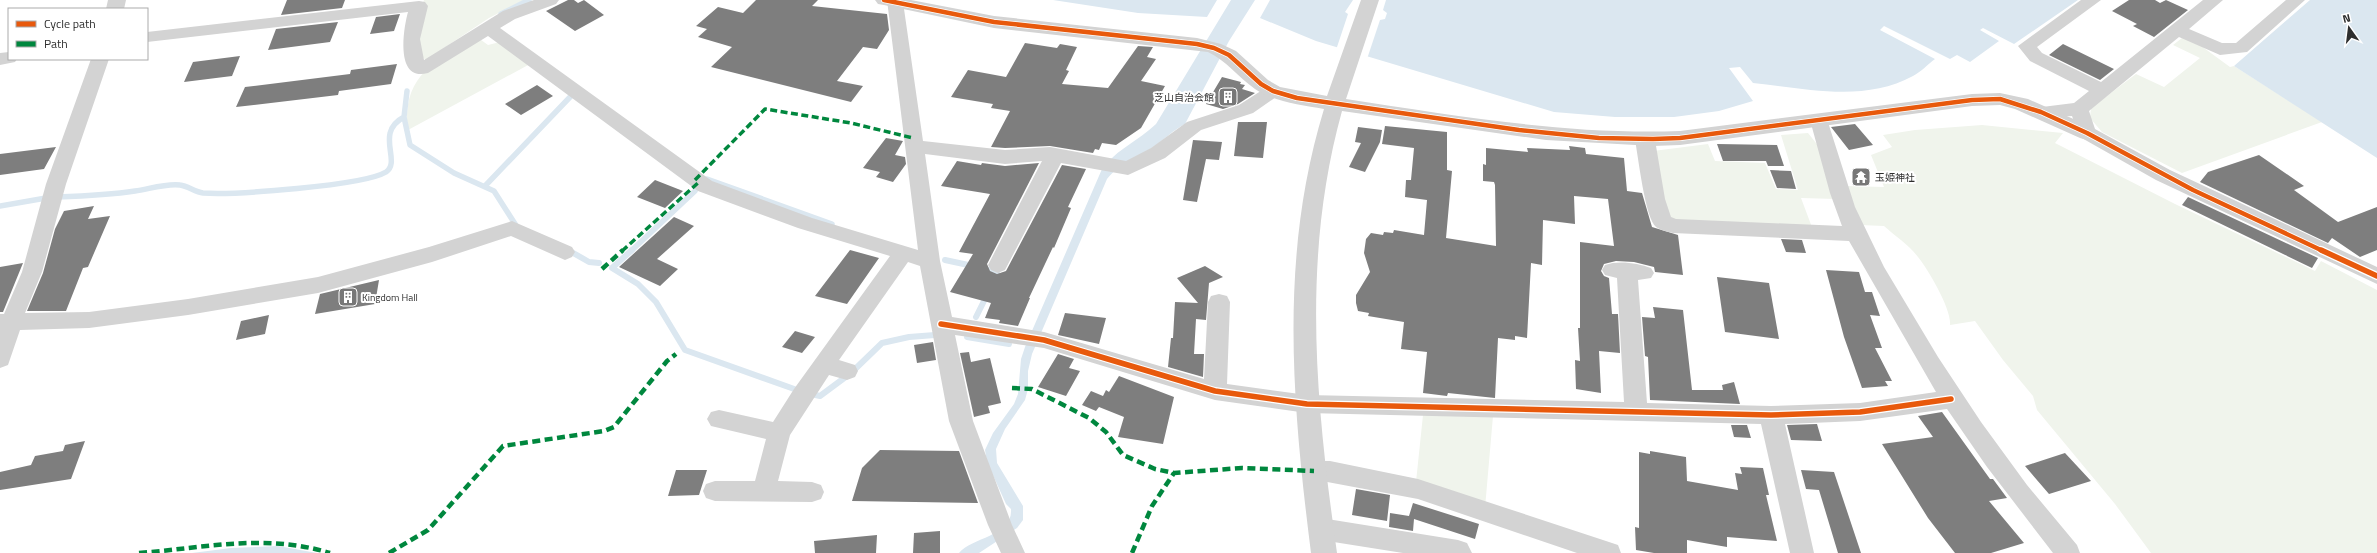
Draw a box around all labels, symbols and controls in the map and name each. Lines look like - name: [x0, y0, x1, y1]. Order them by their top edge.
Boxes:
- legend: [8, 8, 148, 60]
- north arrow: [2329, 8, 2369, 48]
- text: N: [2341, 10, 2352, 27]
- text: Cycle path: [44, 14, 96, 33]
- text: Path: [44, 34, 68, 53]
- building icon: 芝山自治会館: [1217, 86, 1239, 108]
- place label: 芝山自治会館: [1154, 90, 1214, 105]
- temple icon: 玉姫神社: [1850, 166, 1872, 188]
- place label: 玉姫神社: [1875, 170, 1915, 185]
- building icon: Kingdom Hall: [337, 286, 359, 308]
- place label: Kingdom Hall: [362, 290, 418, 305]

